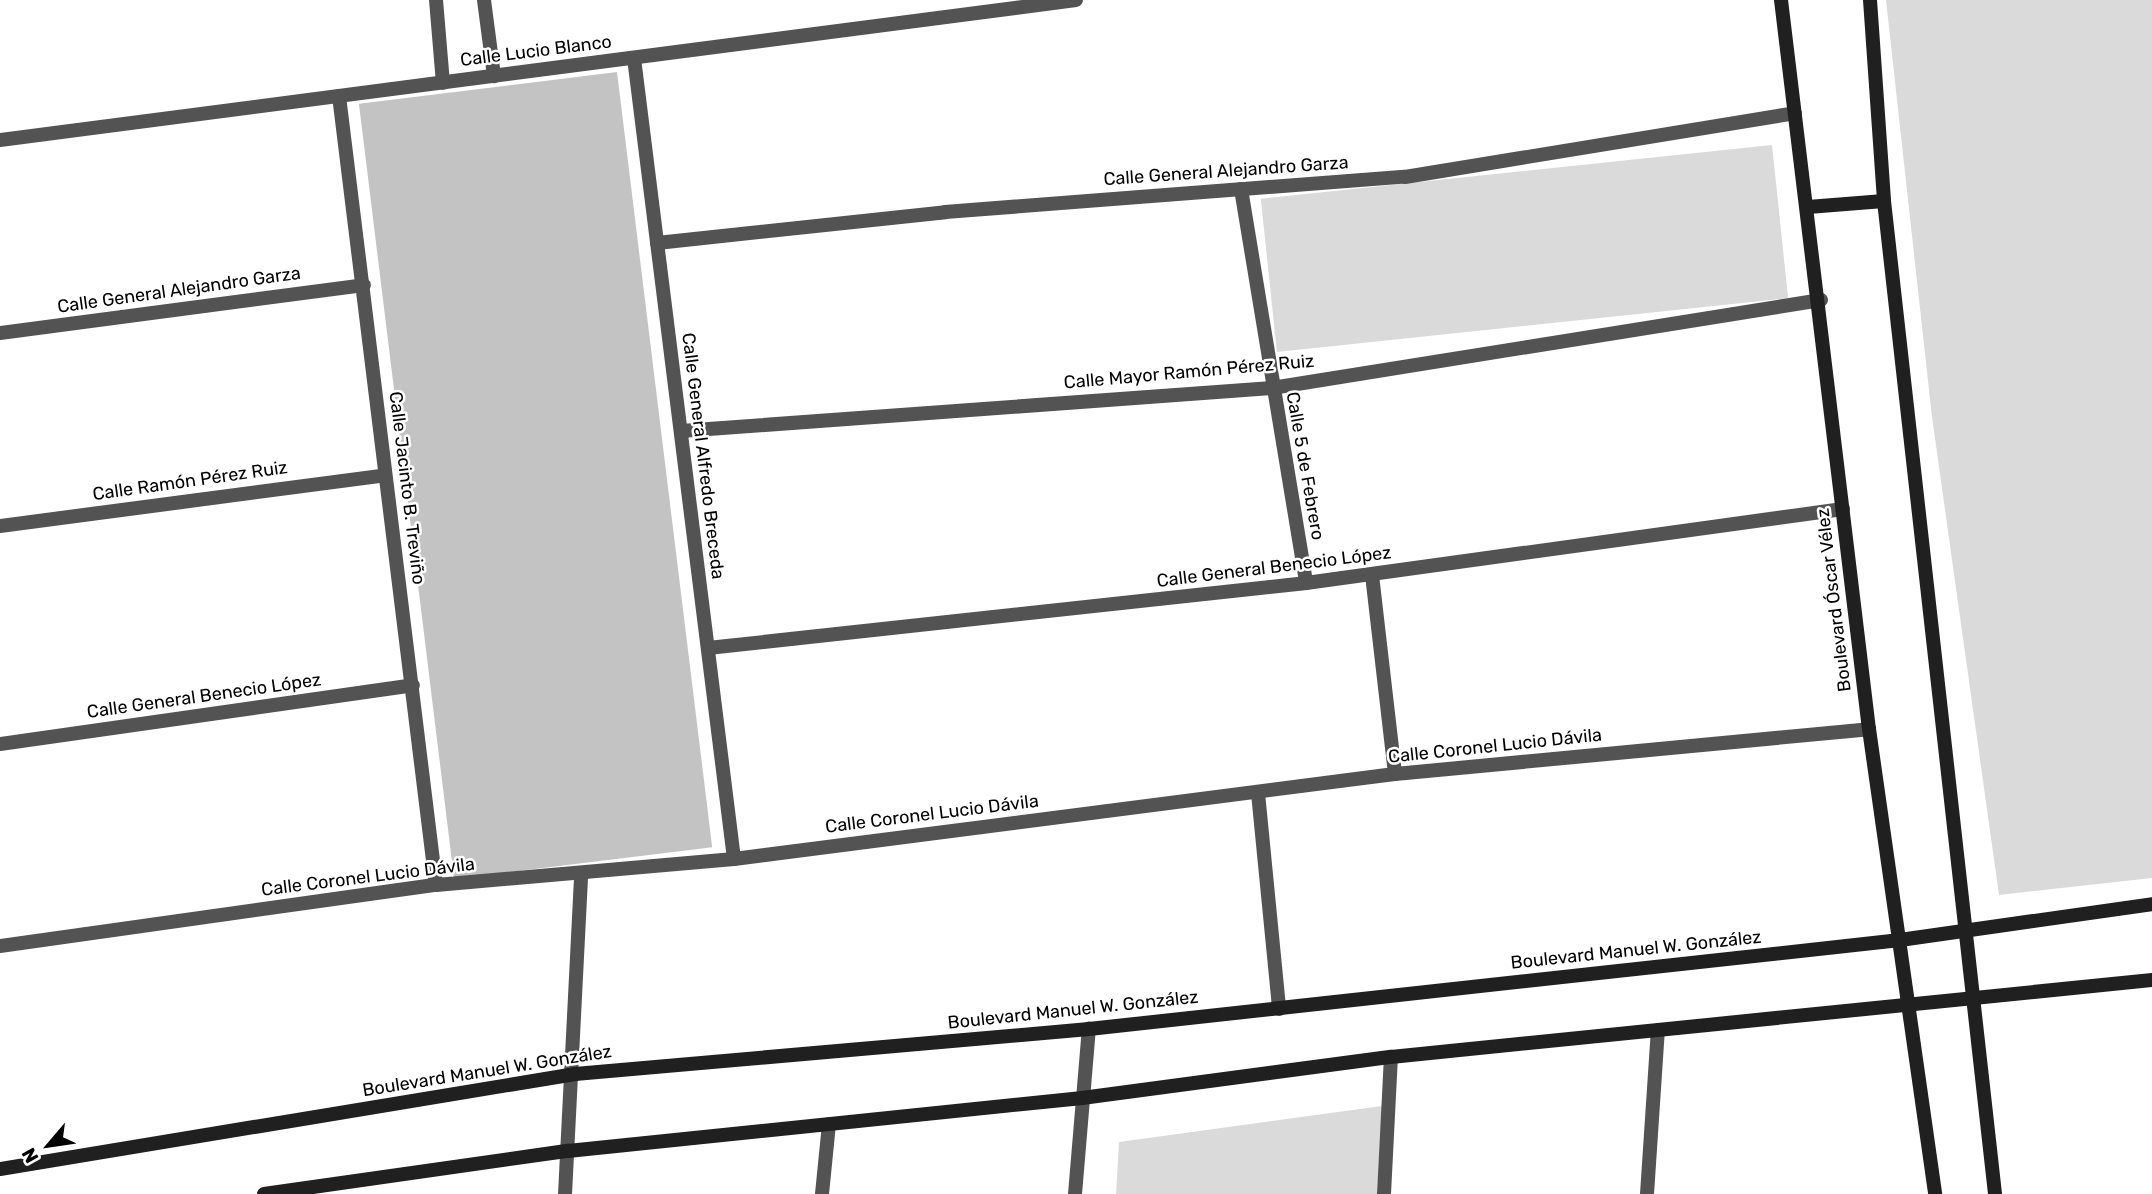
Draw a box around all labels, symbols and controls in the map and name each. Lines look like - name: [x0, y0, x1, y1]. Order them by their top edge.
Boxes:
- street label: Calle Lucio Blanco: [459, 31, 613, 71]
- street label: Calle General Alejandro Garza: [1103, 152, 1349, 190]
- street label: Calle General Alejandro Garza: [56, 262, 302, 318]
- street label: Calle General Alfredo Breceda: [677, 331, 729, 581]
- street label: Calle Mayor Ramón Pérez Ruiz: [1063, 350, 1315, 394]
- street label: Calle Jacinto B. Treviño: [384, 390, 430, 586]
- street label: Calle 5 de Febrero: [1281, 390, 1329, 542]
- street label: Calle Ramón Pérez Ruiz: [91, 457, 289, 505]
- street label: Boulevard Óscar Vélez: [1812, 507, 1856, 693]
- street label: Calle General Benecio López: [1155, 542, 1393, 592]
- street label: Calle General Benecio López: [86, 669, 322, 723]
- street label: Calle Coronel Lucio Dávila: [1387, 724, 1603, 768]
- street label: Calle Coronel Lucio Dávila: [824, 790, 1040, 838]
- street label: Calle Coronel Lucio Dávila: [260, 853, 476, 901]
- street label: Boulevard Manuel W. González: [1509, 926, 1763, 974]
- street label: Boulevard Manuel W. González: [946, 986, 1200, 1034]
- street label: Boulevard Manuel W. González: [361, 1041, 613, 1101]
- north arrow: [14, 1110, 84, 1180]
- text: N: [17, 1144, 44, 1167]

